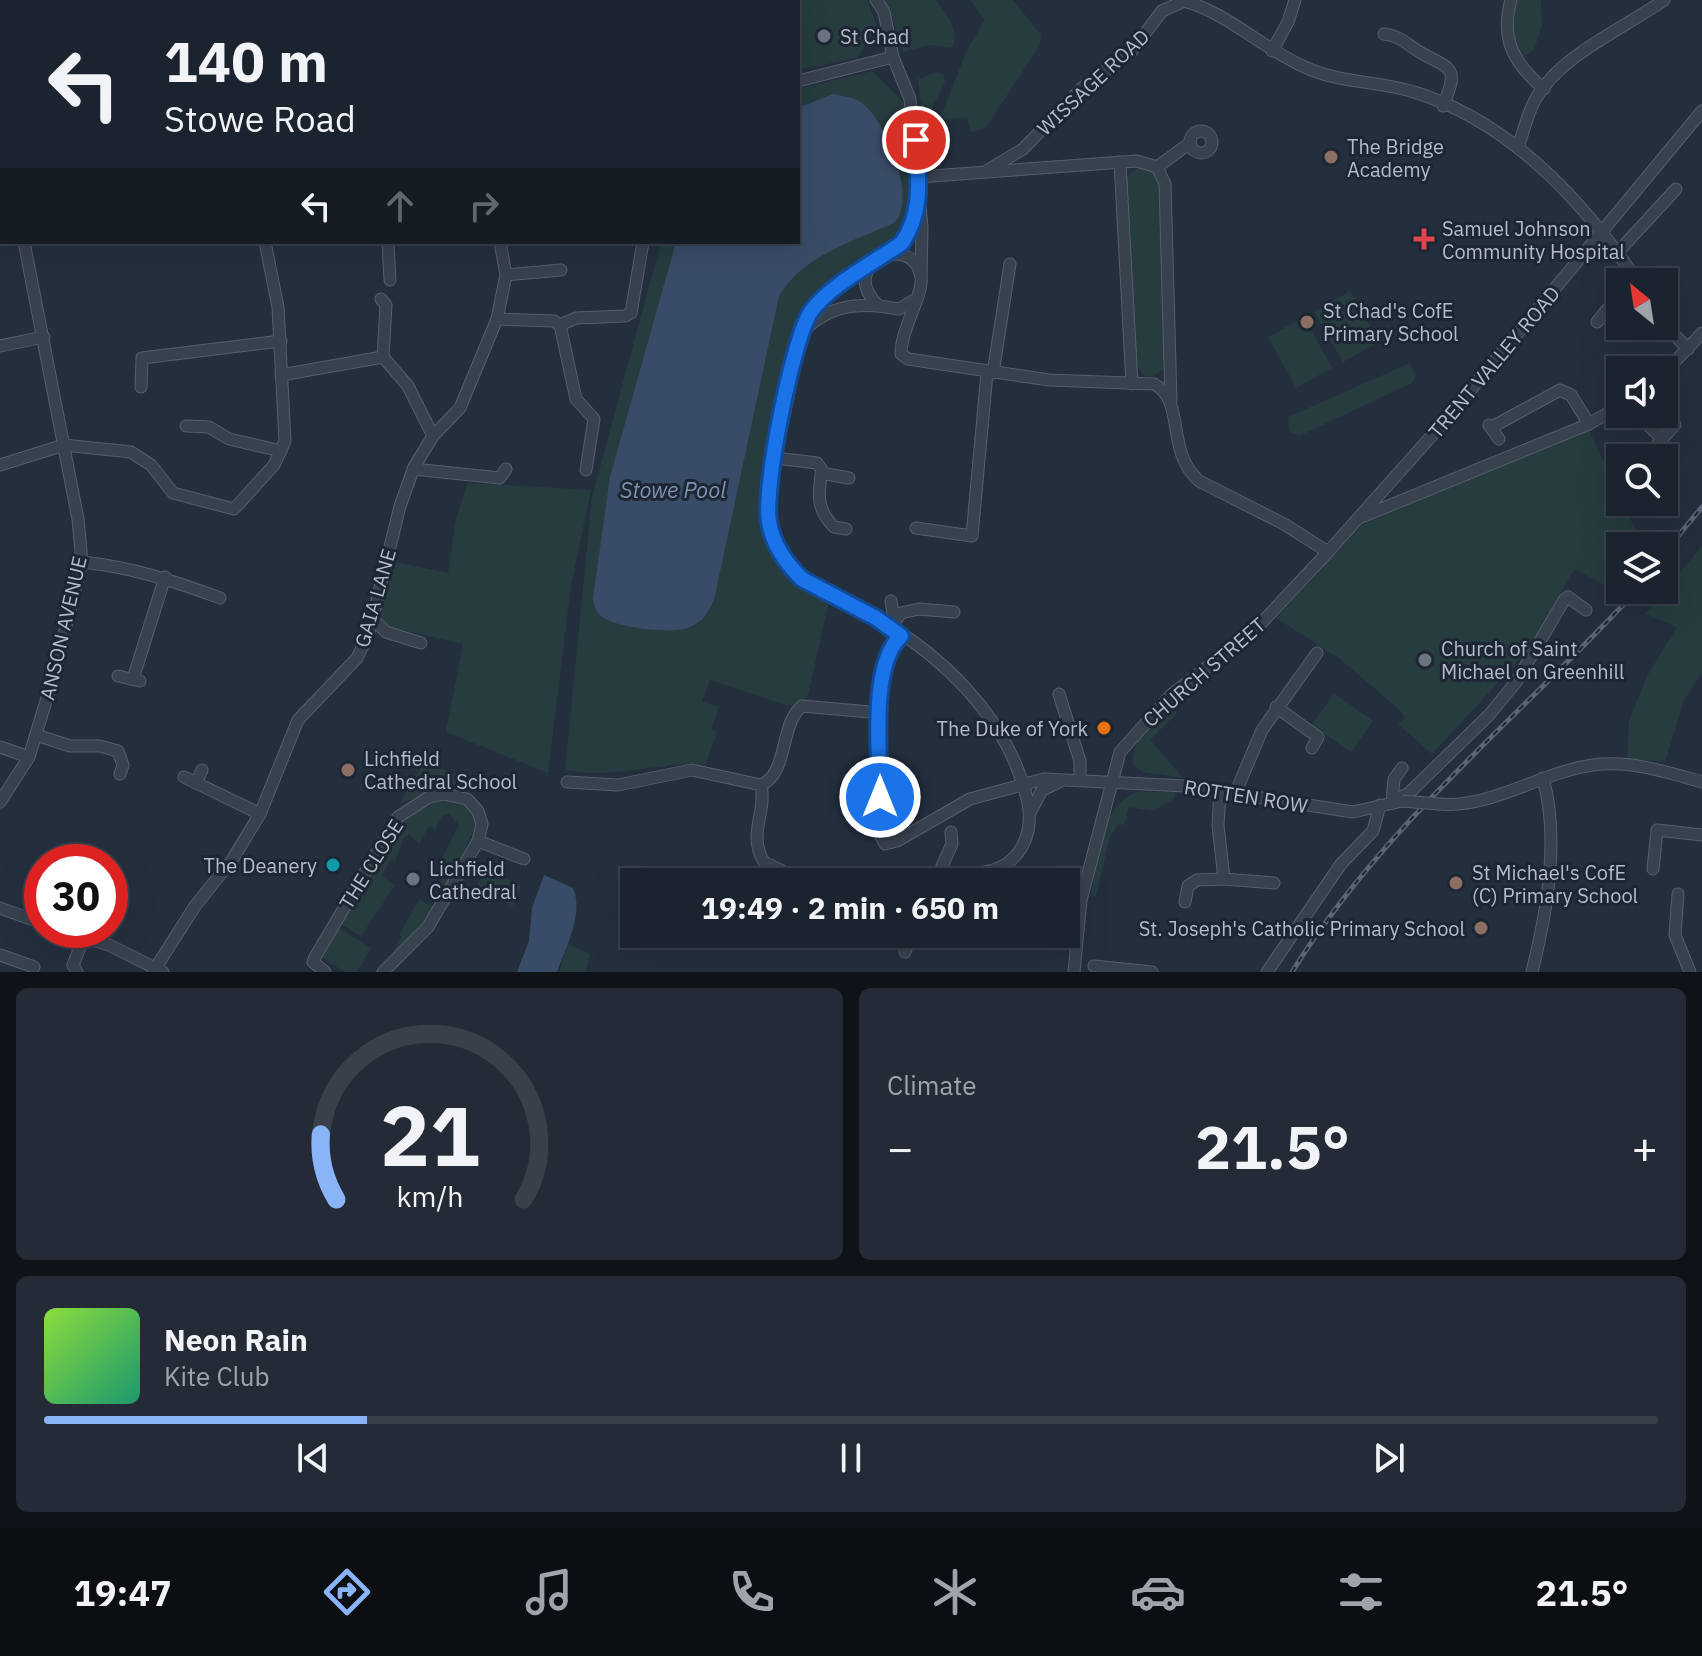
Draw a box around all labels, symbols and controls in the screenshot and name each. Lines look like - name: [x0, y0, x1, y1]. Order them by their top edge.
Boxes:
- place label: St Chad: [840, 23, 909, 50]
- street label: WISSAGE ROAD: [1031, 23, 1155, 141]
- text: 140 m: [164, 25, 328, 97]
- marker: St Chad: [815, 27, 833, 45]
- icon: left: [32, 32, 136, 136]
- text: Stowe Road: [164, 95, 356, 142]
- pin: [882, 106, 950, 174]
- icon: arrive: [894, 118, 938, 162]
- place label: The Bridge Academy: [1347, 133, 1444, 183]
- marker: The Bridge Academy: [1322, 148, 1340, 166]
- icon: left: [294, 184, 338, 228]
- icon: ahead: [378, 184, 422, 228]
- icon: right: [462, 184, 506, 228]
- place label: Samuel Johnson Community Hospital: [1442, 215, 1625, 265]
- marker: Samuel Johnson Community Hospital: [1413, 228, 1435, 250]
- north arrow: [1606, 268, 1678, 340]
- map controls: [1606, 268, 1678, 604]
- street label: TRENT VALLEY ROAD: [1422, 280, 1566, 444]
- place label: St Chad's CofE Primary School: [1323, 297, 1459, 347]
- marker: St Chad's CofE Primary School: [1298, 313, 1316, 331]
- button: sound: [1606, 356, 1678, 428]
- button: search: [1606, 444, 1678, 516]
- water label: Stowe Pool: [620, 475, 726, 504]
- button: layers: [1606, 532, 1678, 604]
- street label: GAIA LANE: [348, 546, 402, 650]
- street label: ANSON AVENUE: [33, 553, 93, 703]
- street label: CHURCH STREET: [1137, 611, 1271, 733]
- place label: Church of Saint Michael on Greenhill: [1441, 635, 1624, 685]
- marker: Church of Saint Michael on Greenhill: [1416, 651, 1434, 669]
- place label: The Duke of York: [937, 715, 1088, 742]
- marker: The Duke of York: [1095, 719, 1113, 737]
- place label: Lichfield Cathedral School: [364, 745, 517, 795]
- position arrow: [838, 755, 922, 839]
- marker: Lichfield Cathedral School: [339, 761, 357, 779]
- street label: ROTTEN ROW: [1182, 773, 1310, 819]
- street label: THE CLOSE: [333, 814, 409, 914]
- speed limit sign: 30: [24, 844, 128, 948]
- place label: The Deanery: [204, 852, 317, 879]
- place label: Lichfield Cathedral: [429, 855, 516, 905]
- marker: The Deanery: [324, 856, 342, 874]
- place label: St Michael's CofE (C) Primary School: [1472, 859, 1638, 909]
- marker: Lichfield Cathedral: [404, 870, 422, 888]
- marker: St Michael's CofE (C) Primary School: [1447, 874, 1465, 892]
- text: 19:49 · 2 min · 650 m: [701, 888, 999, 927]
- place label: St. Joseph's Catholic Primary School: [1139, 915, 1465, 942]
- marker: St. Joseph's Catholic Primary School: [1472, 919, 1490, 937]
- text: Climate: [887, 1068, 977, 1102]
- text: 21: [380, 1081, 479, 1189]
- text: 21.5°: [1195, 1107, 1350, 1186]
- text: −: [887, 1119, 913, 1176]
- text: +: [1632, 1119, 1658, 1176]
- text: km/h: [396, 1178, 463, 1215]
- text: Neon Rain: [164, 1320, 308, 1359]
- text: Kite Club: [164, 1359, 269, 1393]
- icon: previous: [291, 1436, 335, 1480]
- icon: pause: [829, 1436, 873, 1480]
- icon: next: [1367, 1436, 1411, 1480]
- icon: directions: [319, 1564, 375, 1620]
- icon: music: [521, 1564, 577, 1620]
- icon: phone: [724, 1564, 780, 1620]
- icon: climate: [927, 1564, 983, 1620]
- icon: car: [1130, 1564, 1186, 1620]
- icon: filters: [1333, 1564, 1389, 1620]
- text: 19:47: [73, 1569, 172, 1616]
- text: 21.5°: [1536, 1569, 1629, 1616]

